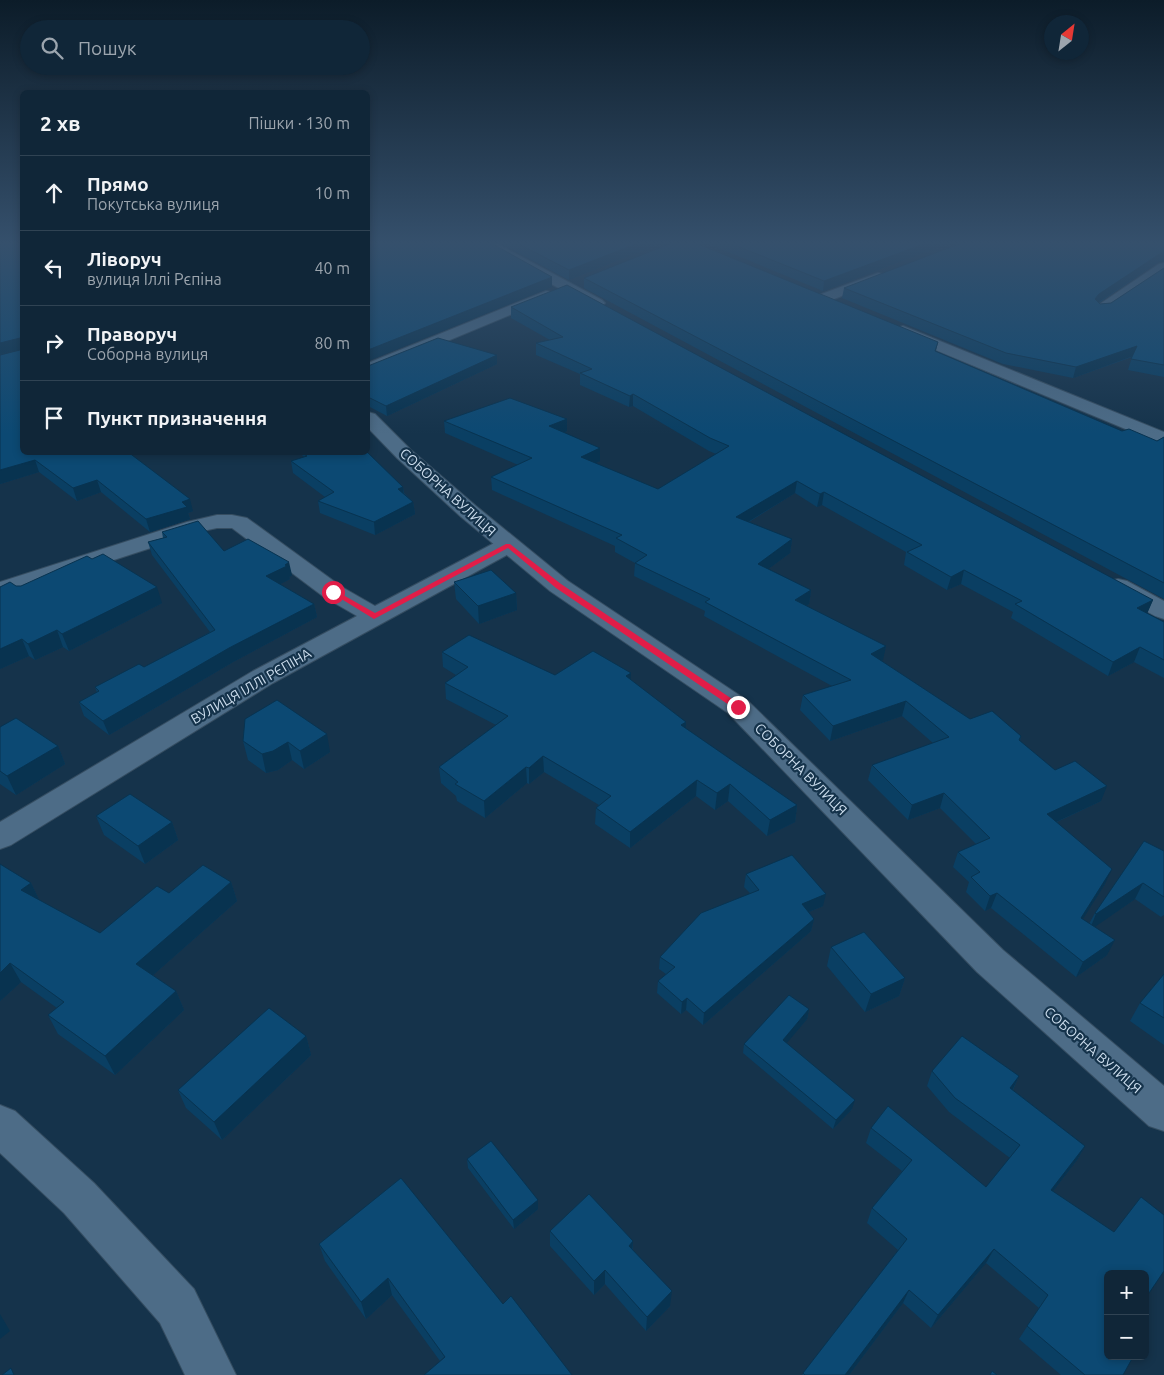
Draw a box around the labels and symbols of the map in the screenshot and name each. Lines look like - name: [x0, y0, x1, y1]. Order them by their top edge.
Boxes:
- north arrow: [1044, 15, 1089, 60]
- street label: СОБОРНА ВУЛИЦЯ: [397, 445, 499, 539]
- route start: [322, 581, 345, 604]
- street label: ВУЛИЦЯ ІЛЛІ РЄПІНА: [188, 645, 314, 727]
- route end: [727, 696, 750, 719]
- street label: СОБОРНА ВУЛИЦЯ: [752, 720, 850, 818]
- street label: СОБОРНА ВУЛИЦЯ: [1041, 1003, 1145, 1097]

